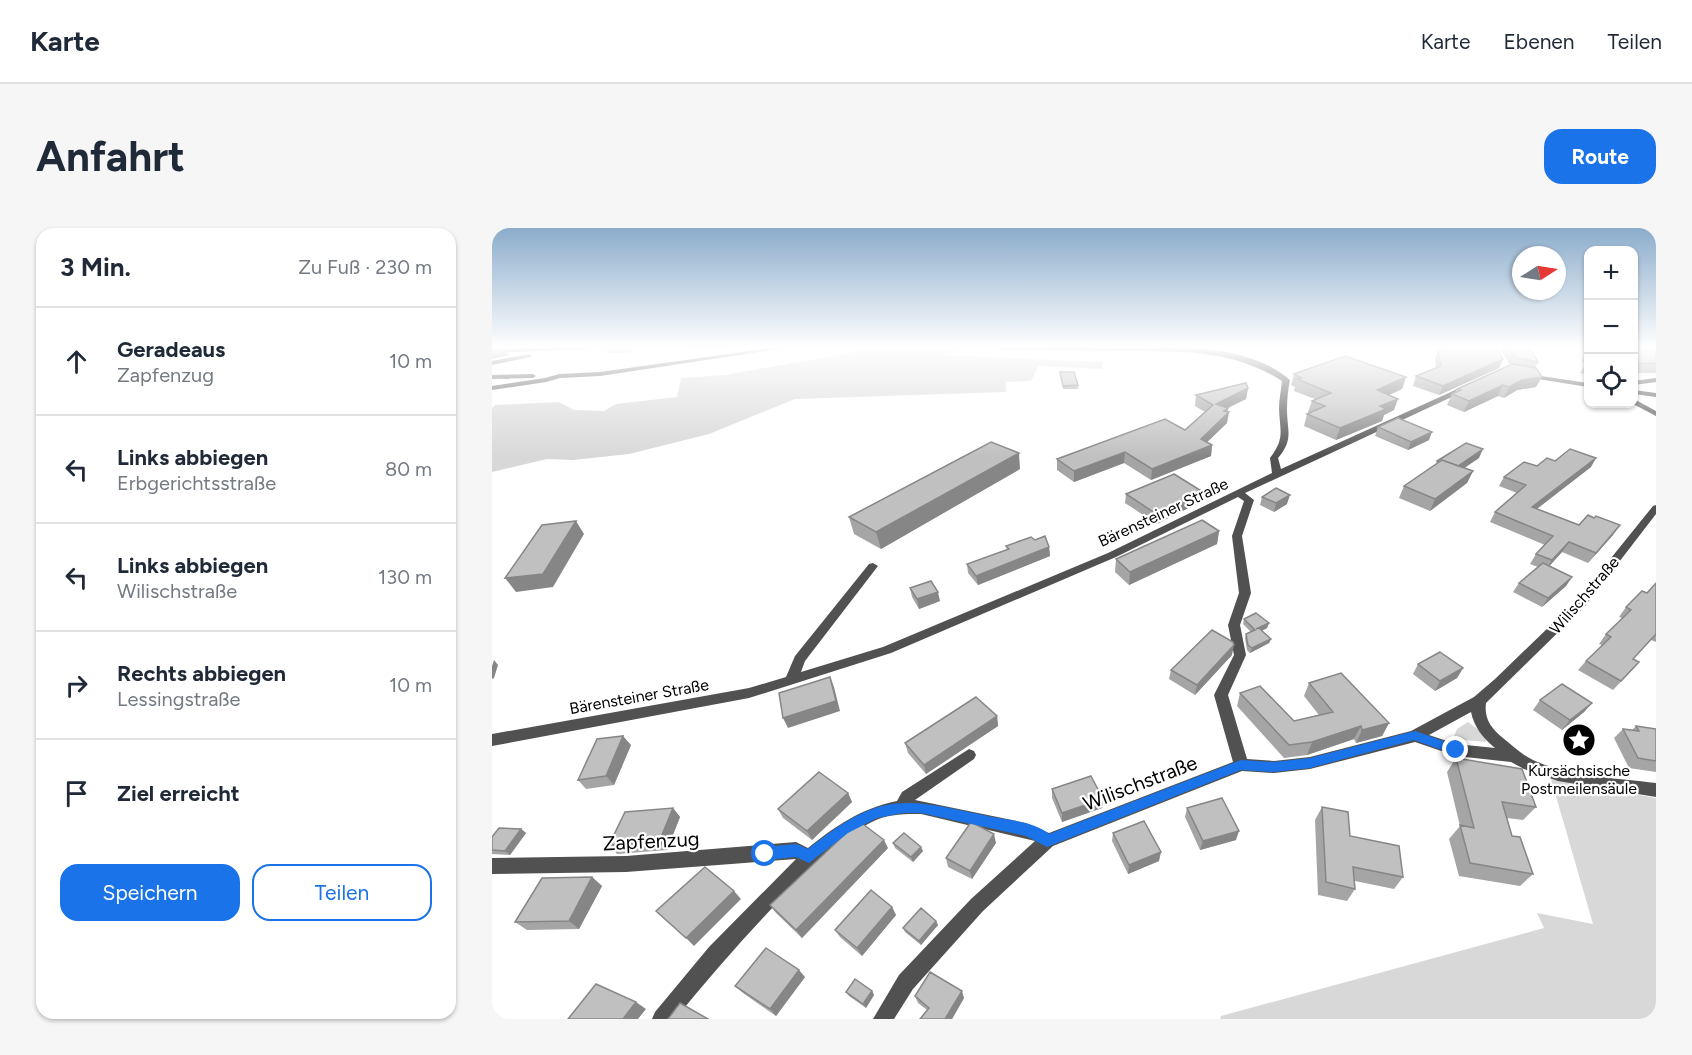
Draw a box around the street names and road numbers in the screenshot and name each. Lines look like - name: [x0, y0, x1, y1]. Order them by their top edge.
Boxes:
- street label: Bärensteiner Straße: [1095, 474, 1231, 551]
- street label: Wilischstraße: [1546, 553, 1623, 638]
- street label: Bärensteiner Straße: [568, 675, 710, 718]
- street label: Wilischstraße: [1080, 750, 1200, 816]
- street label: Zapfenzug: [602, 826, 700, 856]

